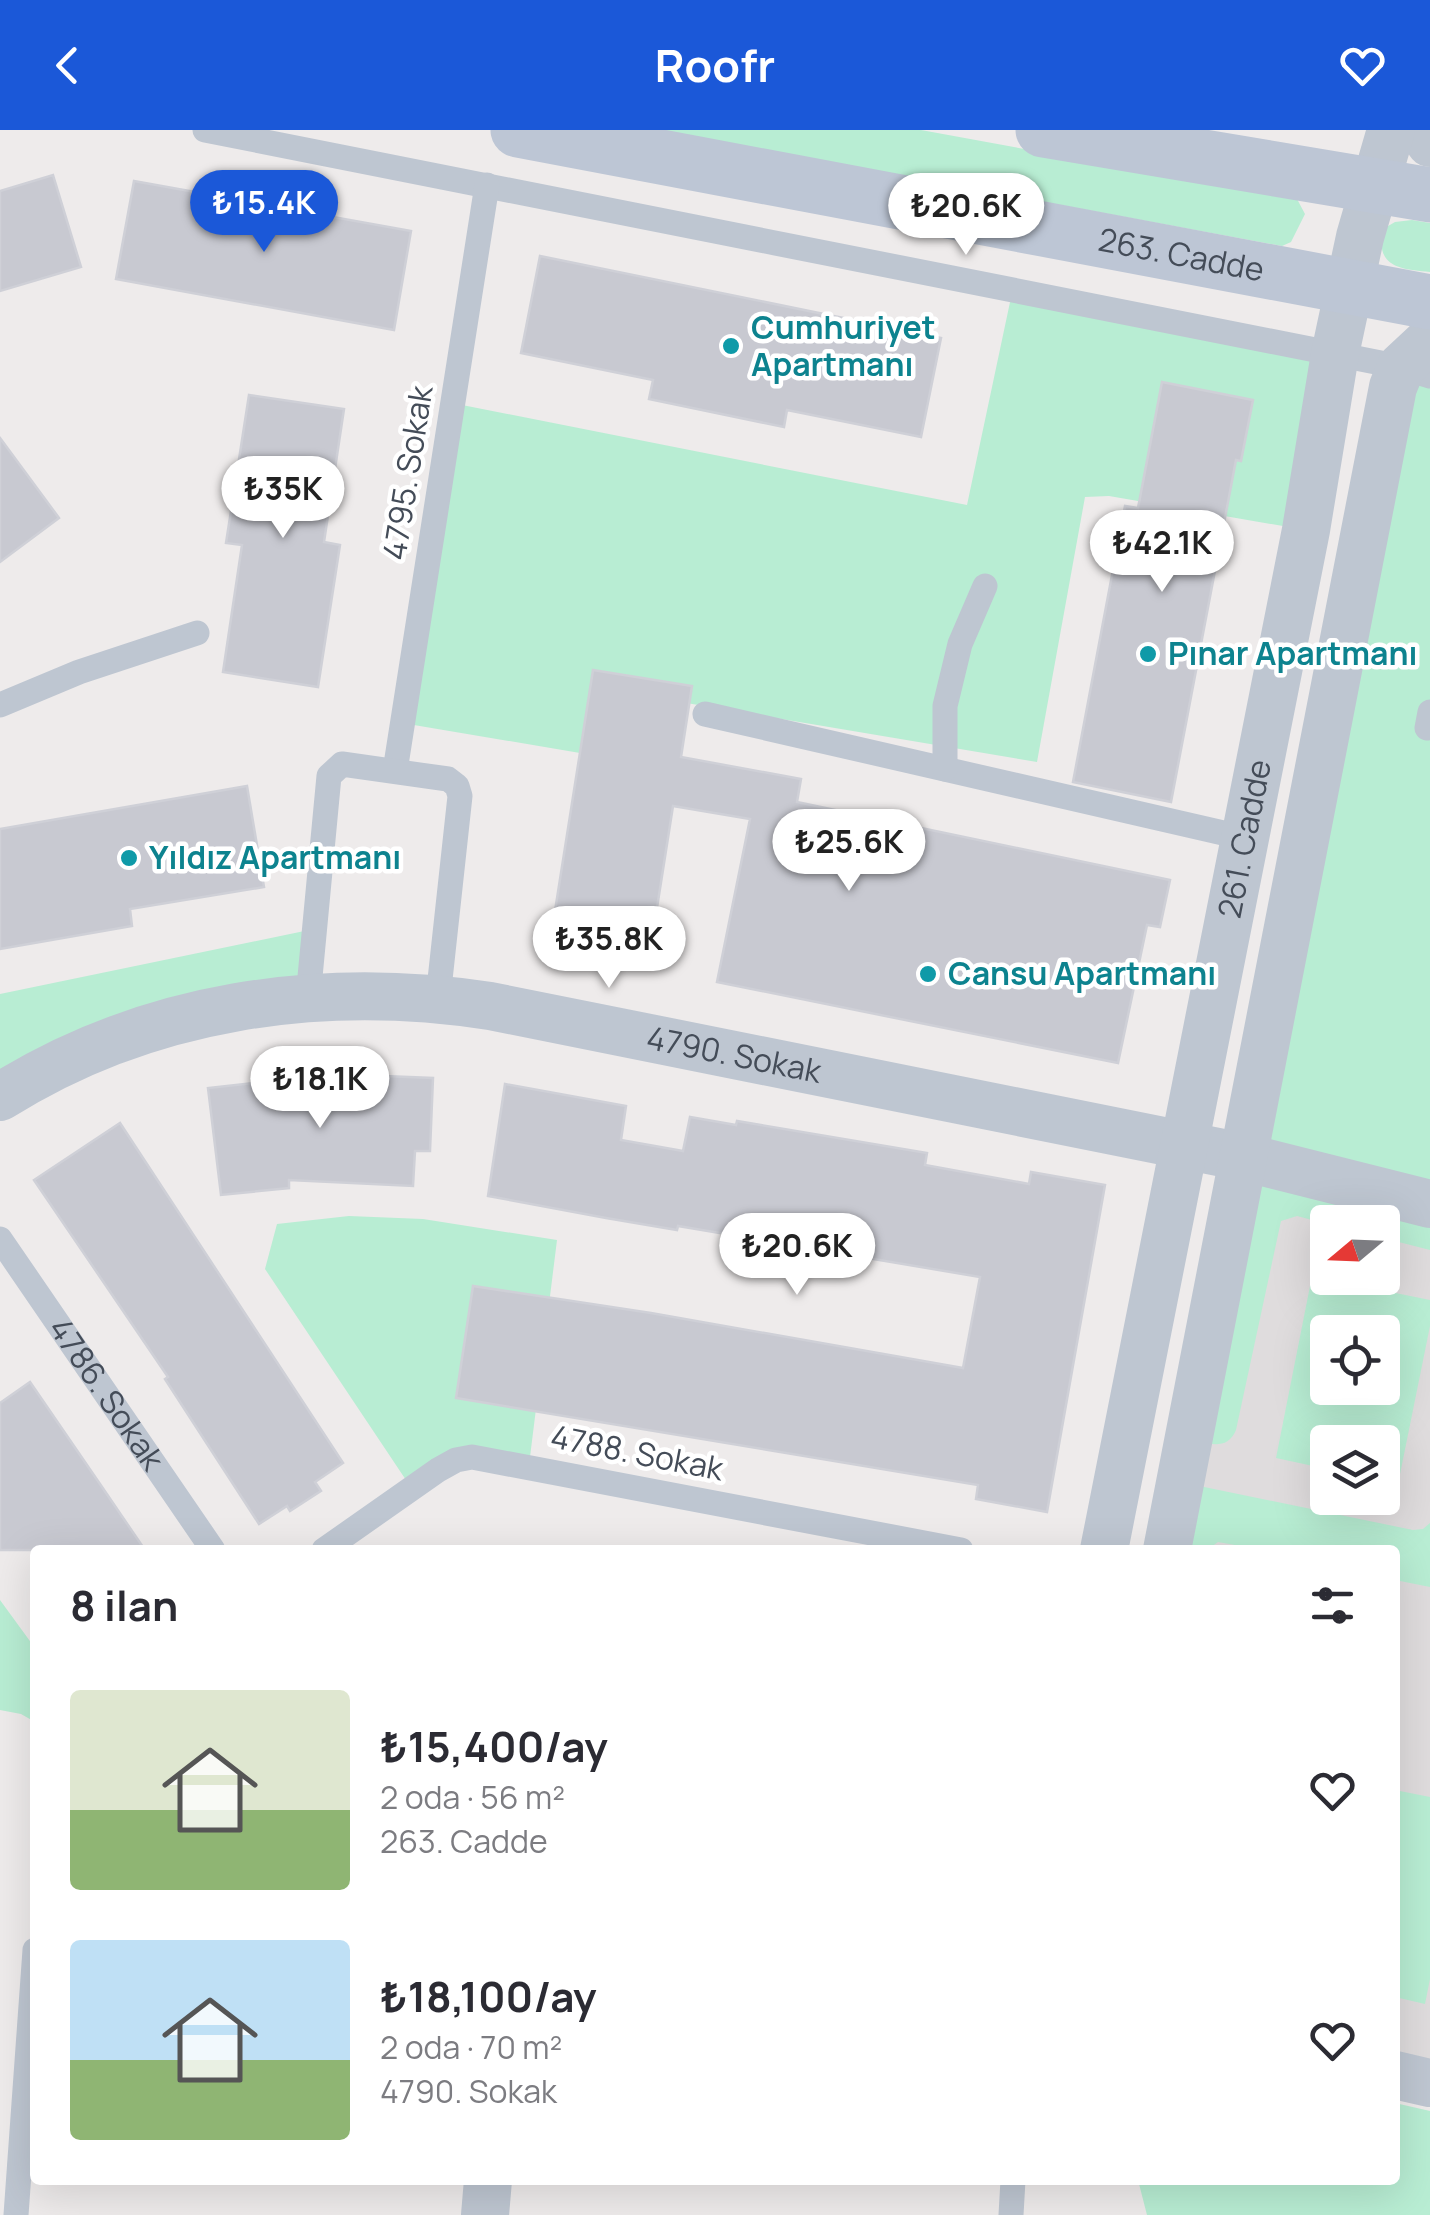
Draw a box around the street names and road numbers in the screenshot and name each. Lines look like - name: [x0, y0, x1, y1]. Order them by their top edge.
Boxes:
- street label: 263. Cadde: [1095, 217, 1268, 291]
- street label: 4795. Sokak: [372, 381, 443, 563]
- street label: 261. Cadde: [1207, 756, 1281, 922]
- street label: 4790. Sokak: [643, 1015, 826, 1093]
- street label: 4786. Sokak: [39, 1308, 176, 1480]
- street label: 4788. Sokak: [547, 1414, 728, 1491]

